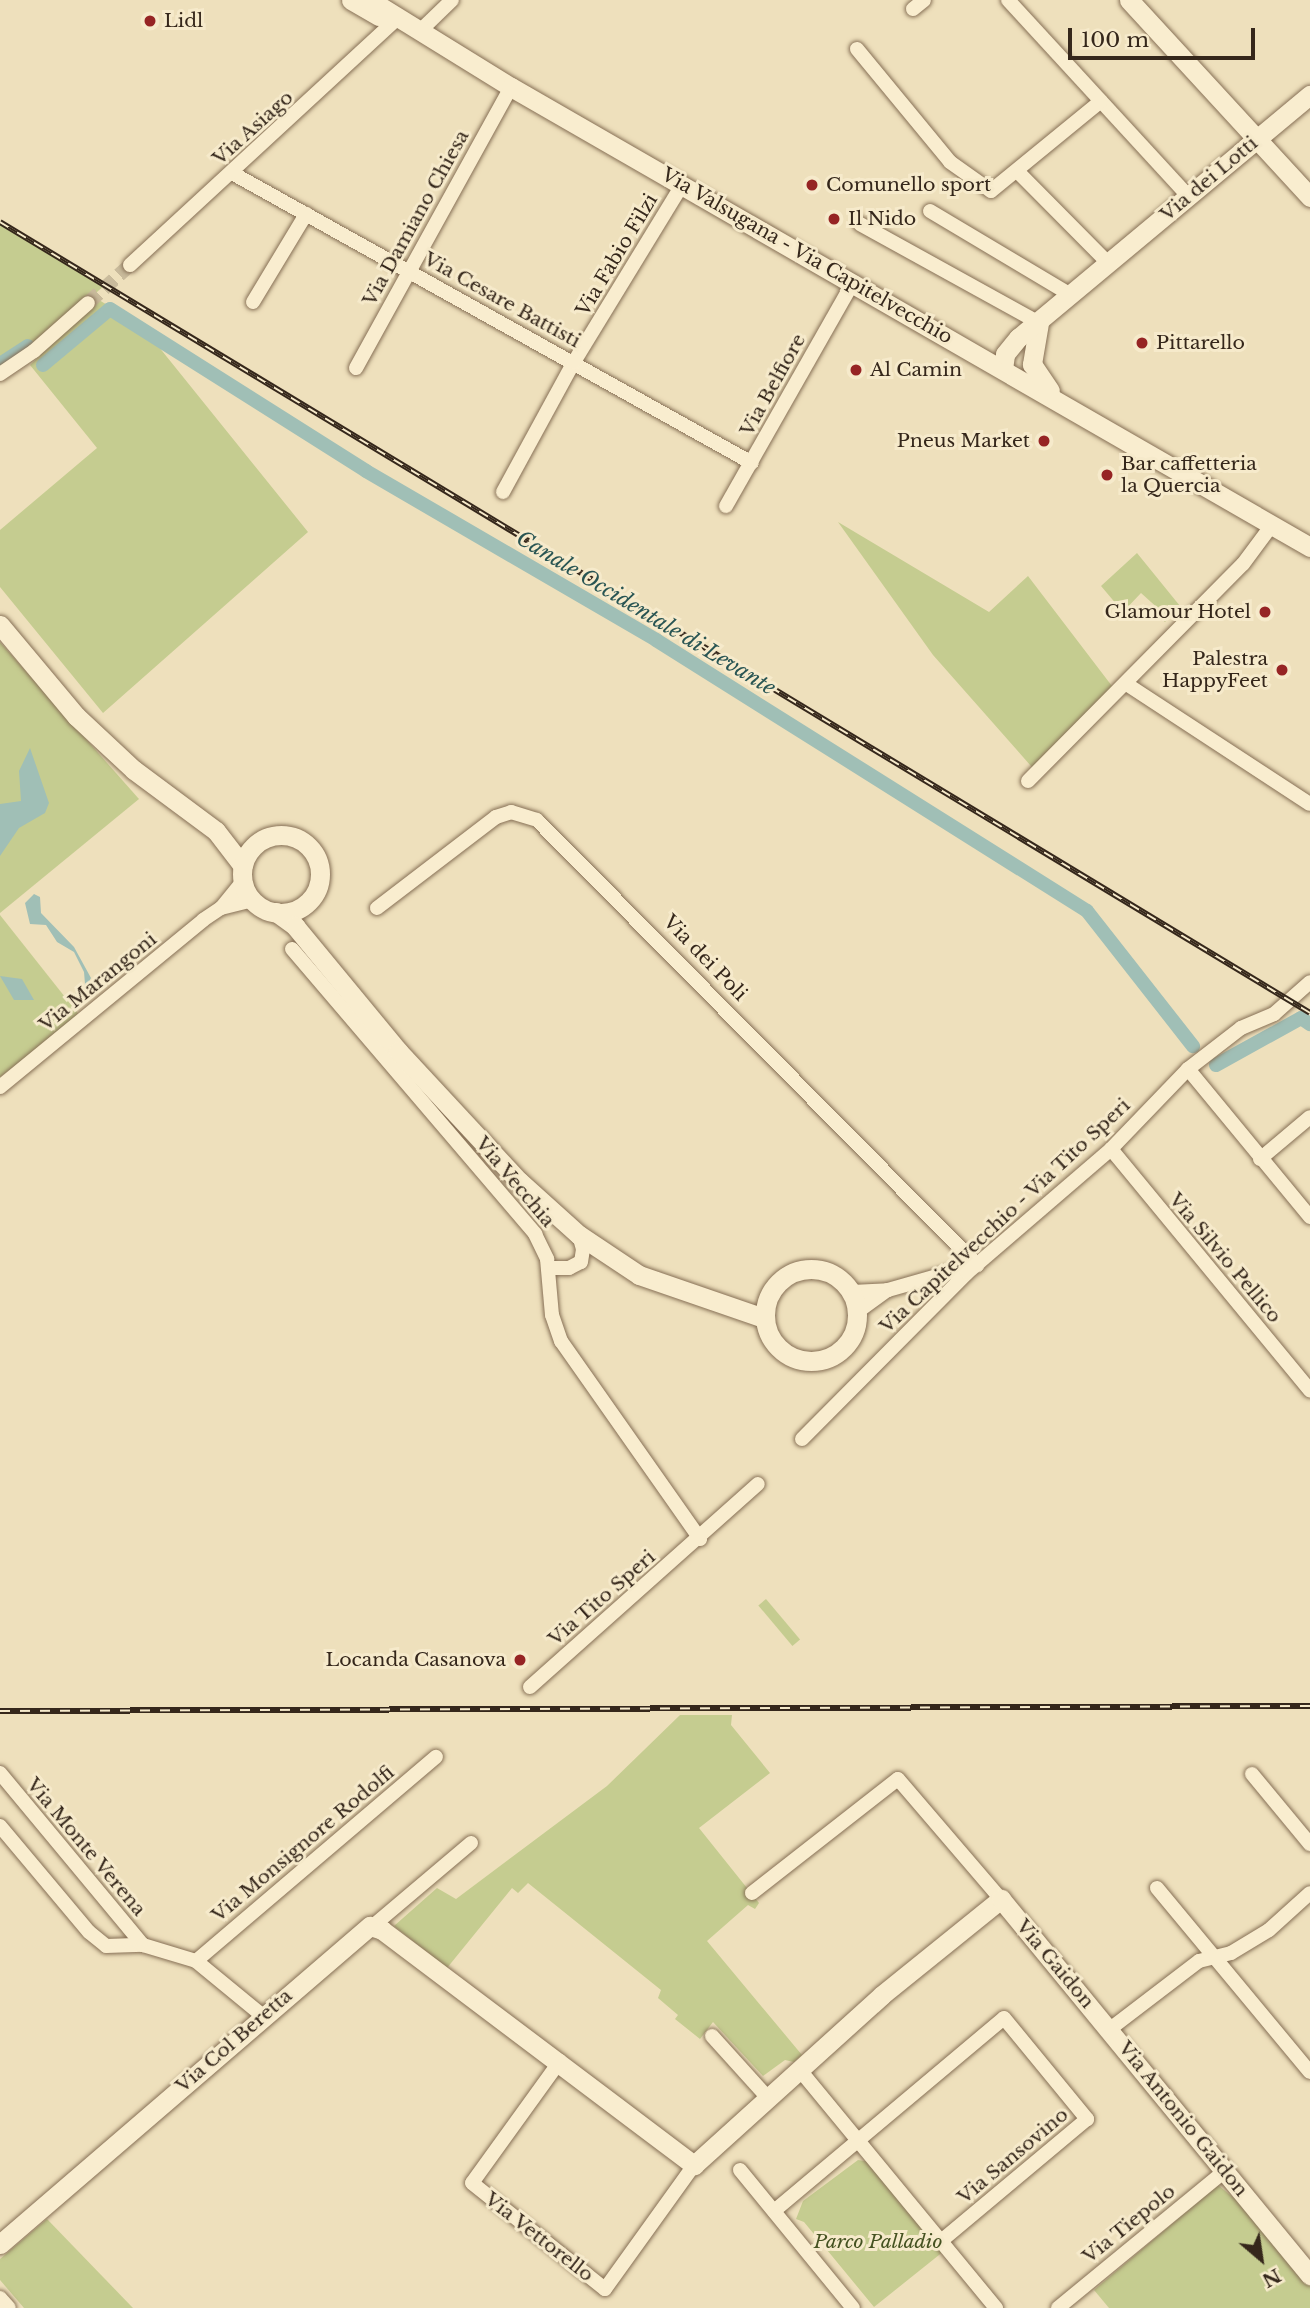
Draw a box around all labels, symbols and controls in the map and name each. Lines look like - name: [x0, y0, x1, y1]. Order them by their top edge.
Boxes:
- place label: Lidl: [164, 10, 203, 32]
- marker: Lidl: [142, 13, 158, 29]
- scale bar: [1072, 14, 1259, 58]
- text: 100 m: [1081, 27, 1149, 53]
- street label: Via Asiago: [208, 86, 298, 170]
- street label: Via Damiano Chiesa: [358, 126, 474, 310]
- street label: Via dei Lotti: [1156, 132, 1262, 226]
- street label: Via Valsugana - Via Capitelvecchio: [656, 163, 958, 349]
- place label: Comunello sport: [826, 174, 991, 196]
- marker: Comunello sport: [804, 177, 820, 193]
- street label: Via Fabio Filzi: [571, 190, 663, 320]
- place label: Il Nido: [848, 208, 916, 230]
- marker: Il Nido: [826, 211, 842, 227]
- street label: Via Cesare Battisti: [420, 247, 584, 353]
- street label: Via Belfiore: [736, 330, 810, 440]
- place label: Pittarello: [1156, 332, 1245, 354]
- marker: Pittarello: [1134, 335, 1150, 351]
- place label: Al Camin: [870, 359, 962, 381]
- marker: Al Camin: [848, 362, 864, 378]
- place label: Pneus Market: [897, 430, 1030, 452]
- marker: Pneus Market: [1036, 433, 1052, 449]
- place label: Bar caffetteria la Quercia: [1121, 453, 1257, 497]
- marker: Bar caffetteria la Quercia: [1099, 467, 1115, 483]
- water label: Canale Occidentale di Levante: [512, 525, 780, 701]
- place label: Glamour Hotel: [1104, 601, 1251, 623]
- marker: Glamour Hotel: [1257, 604, 1273, 620]
- place label: Palestra HappyFeet: [1162, 648, 1268, 692]
- marker: Palestra HappyFeet: [1274, 662, 1290, 678]
- street label: Via dei Poli: [658, 910, 752, 1006]
- street label: Via Marangoni: [35, 928, 161, 1036]
- street label: Via Capitelvecchio - Via Tito Speri: [875, 1093, 1135, 1339]
- street label: Via Vecchia: [470, 1132, 560, 1232]
- street label: Via Silvio Pellico: [1164, 1188, 1286, 1328]
- street label: Via Tito Speri: [544, 1545, 660, 1651]
- place label: Locanda Casanova: [325, 1649, 506, 1671]
- marker: Locanda Casanova: [512, 1652, 528, 1668]
- street label: Via Monsignore Rodolfi: [207, 1761, 399, 1927]
- street label: Via Monte Verena: [21, 1773, 151, 1921]
- street label: Via Gaidon: [1011, 1915, 1099, 2013]
- street label: Via Col Beretta: [171, 1984, 297, 2098]
- street label: Via Antonio Gaidon: [1113, 2036, 1253, 2202]
- street label: Via Sansovino: [953, 2103, 1073, 2209]
- street label: Via Tiepolo: [1078, 2180, 1180, 2268]
- street label: Via Vettorello: [480, 2187, 598, 2287]
- north arrow: [1226, 2224, 1296, 2294]
- park label: Parco Palladio: [814, 2231, 942, 2253]
- text: N: [1258, 2263, 1285, 2292]

